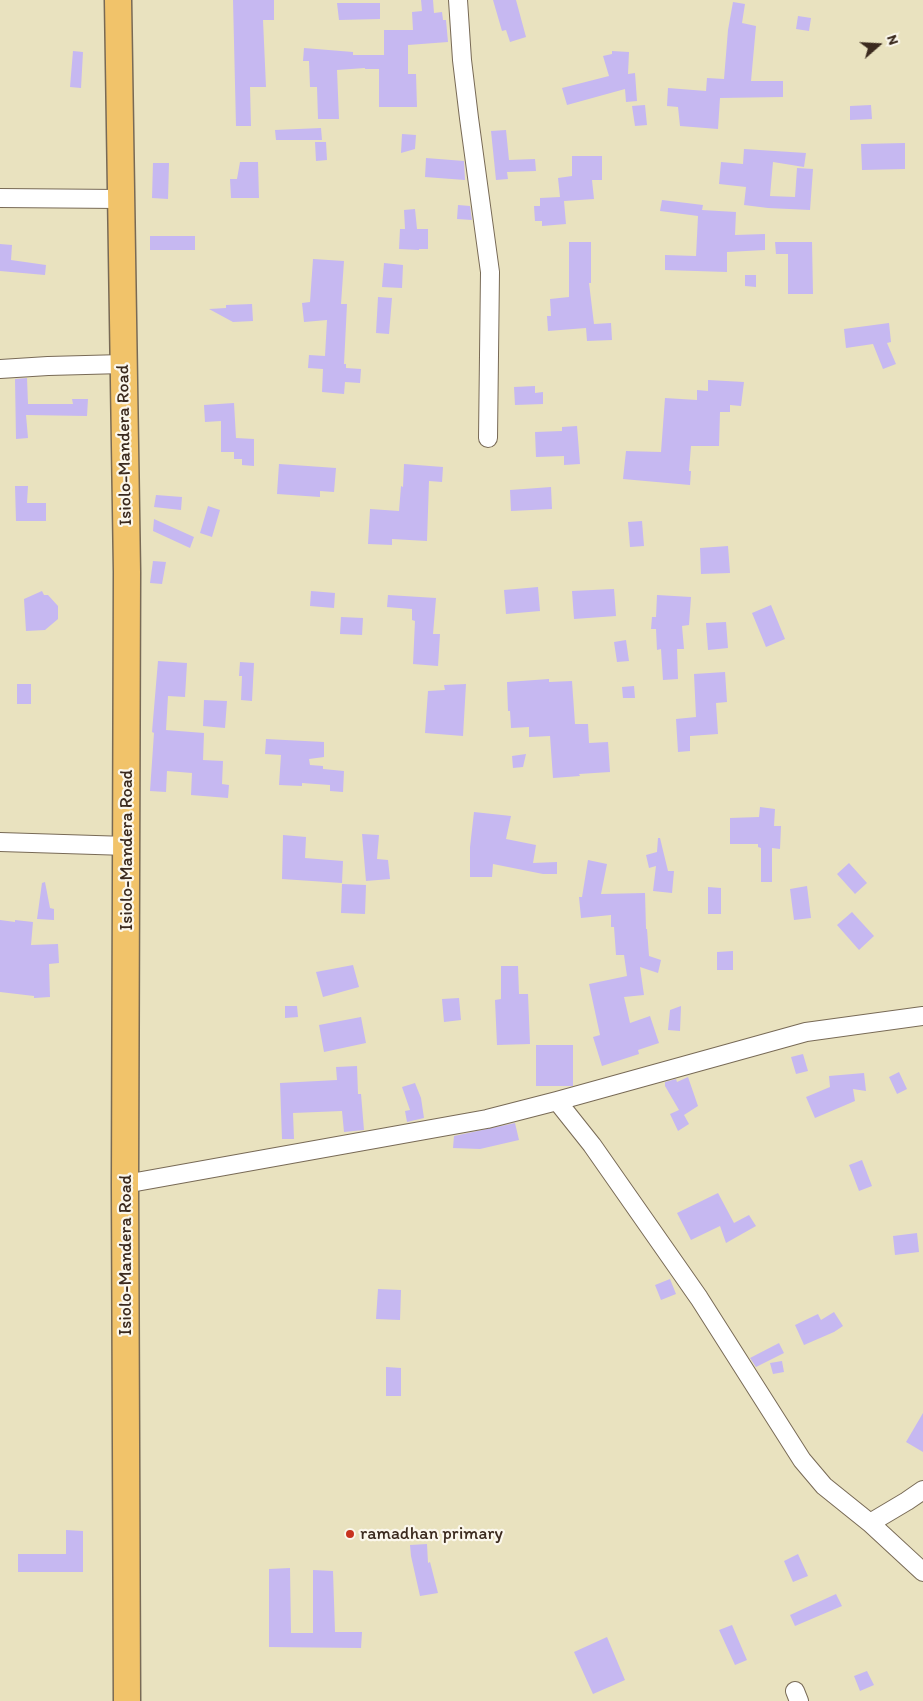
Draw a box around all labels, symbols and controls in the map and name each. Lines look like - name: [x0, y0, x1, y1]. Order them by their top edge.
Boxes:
- north arrow: [853, 20, 903, 70]
- text: N: [883, 33, 902, 47]
- street label: Isiolo-Mandera Road: [113, 364, 137, 526]
- street label: Isiolo-Mandera Road: [116, 769, 138, 931]
- street label: Isiolo-Mandera Road: [115, 1174, 137, 1336]
- place label: ramadhan primary: [360, 1523, 503, 1545]
- marker: ramadhan primary: [344, 1528, 356, 1540]

